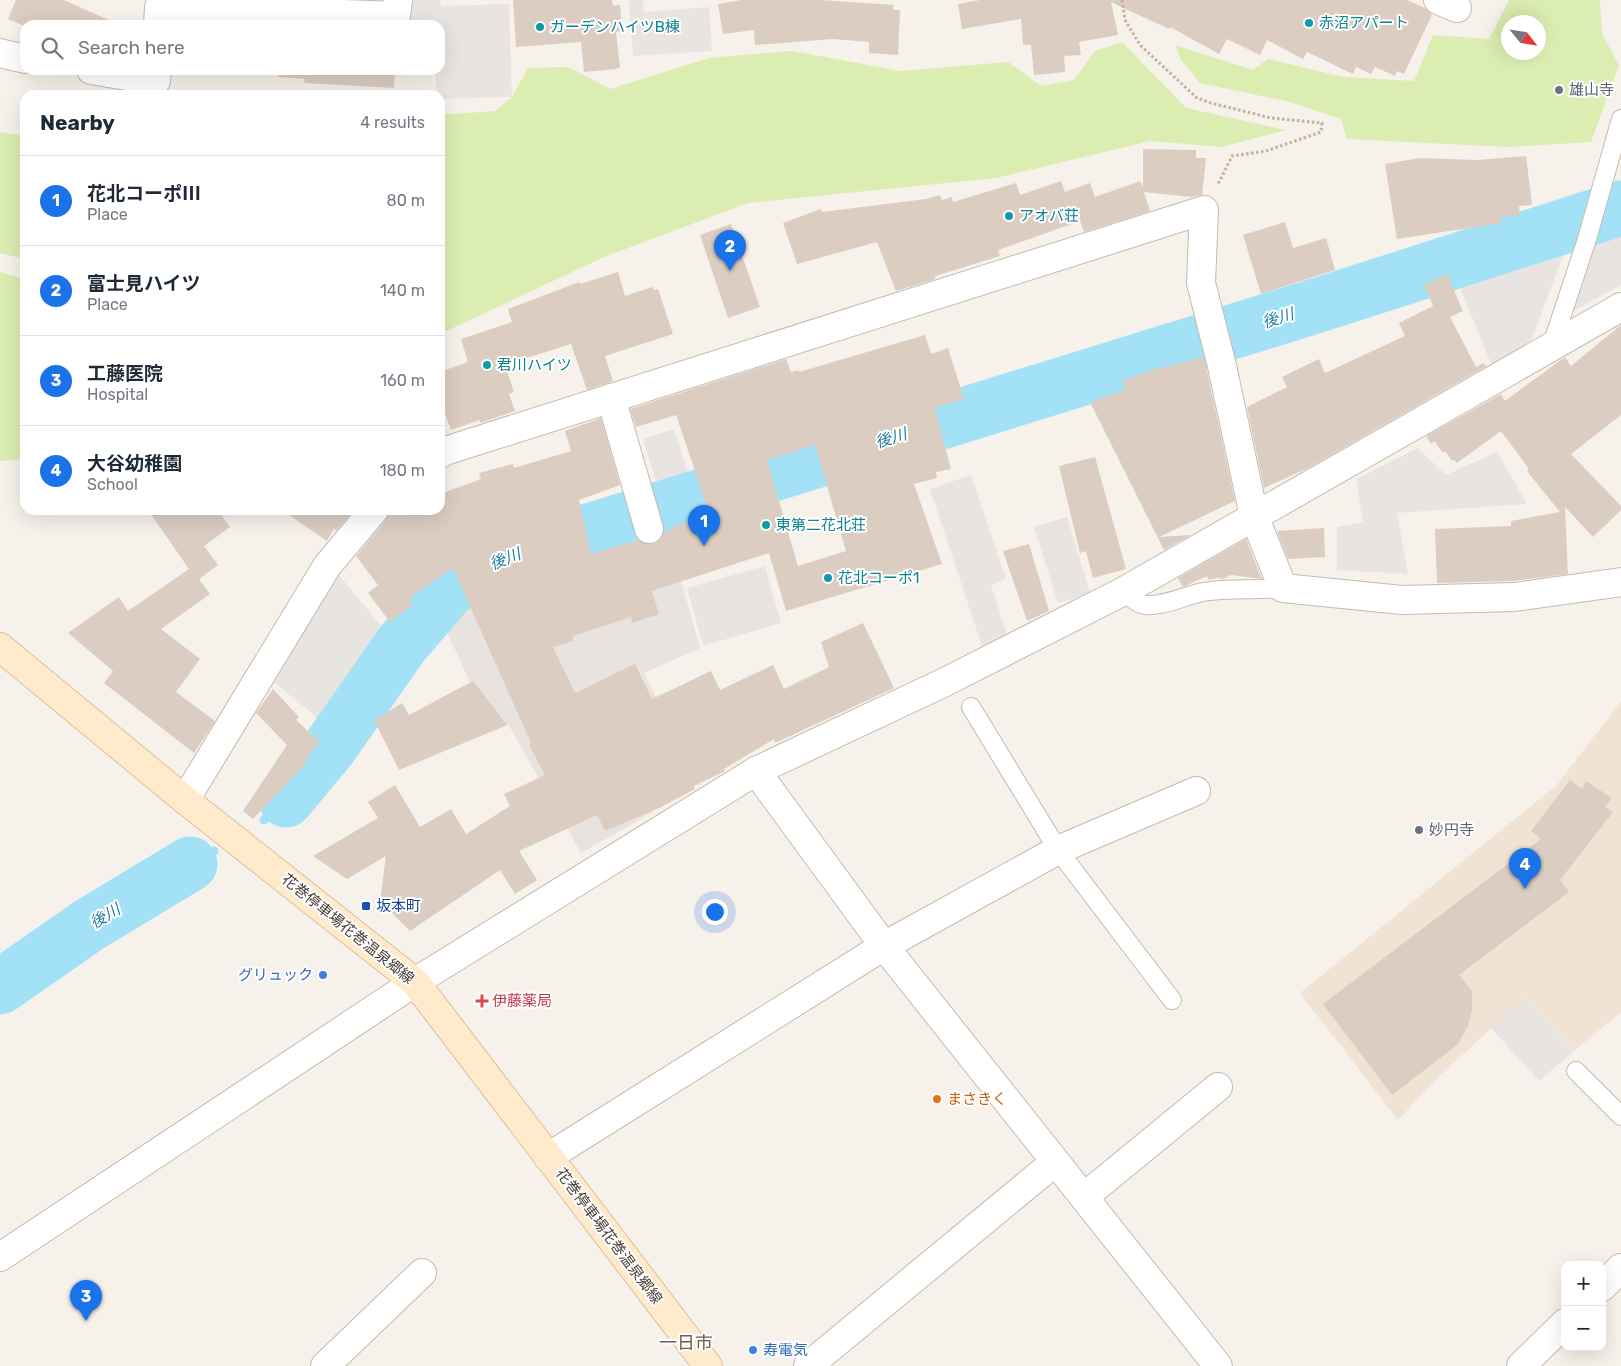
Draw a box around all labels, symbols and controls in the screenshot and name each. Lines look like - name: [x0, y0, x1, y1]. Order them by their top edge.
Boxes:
- place label: 赤沼アパート: [1319, 14, 1409, 32]
- north arrow: [1501, 15, 1546, 60]
- marker: 赤沼アパート: [1303, 17, 1315, 29]
- place label: ガーデンハイツB棟: [550, 18, 680, 36]
- search box: [20, 20, 445, 75]
- marker: ガーデンハイツB棟: [534, 21, 546, 33]
- icon: search: [38, 34, 66, 62]
- text: Search here: [78, 36, 185, 59]
- place label: 雄山寺: [1569, 81, 1614, 99]
- marker: 雄山寺: [1553, 84, 1565, 96]
- text: Nearby: [40, 110, 115, 135]
- text: 4 results: [360, 113, 425, 132]
- text: 花北コーポⅢ: [87, 182, 201, 205]
- text: 1: [52, 191, 60, 210]
- text: 80 m: [387, 191, 425, 210]
- text: Place: [87, 205, 128, 224]
- place label: アオバ荘: [1019, 207, 1079, 225]
- marker: アオバ荘: [1003, 210, 1015, 222]
- pin: 2: [714, 230, 746, 271]
- text: 富士見ハイツ: [87, 272, 201, 295]
- text: 2: [51, 281, 61, 300]
- text: 140 m: [380, 281, 425, 300]
- text: Place: [87, 295, 128, 314]
- water label: 後川: [1260, 304, 1298, 332]
- place label: 君川ハイツ: [497, 356, 572, 374]
- marker: 君川ハイツ: [481, 359, 493, 371]
- text: 工藤医院: [87, 362, 163, 385]
- text: 3: [51, 371, 61, 390]
- text: 160 m: [380, 371, 425, 390]
- text: Hospital: [87, 385, 148, 404]
- water label: 後川: [873, 424, 911, 452]
- text: 大谷幼稚園: [87, 452, 182, 475]
- text: 4: [51, 461, 61, 480]
- text: 180 m: [380, 461, 425, 480]
- text: School: [87, 475, 138, 494]
- pin: 1: [688, 505, 720, 546]
- place label: 東第二花北荘: [776, 516, 866, 534]
- marker: 東第二花北荘: [760, 519, 772, 531]
- water label: 後川: [487, 543, 525, 574]
- place label: 花北コーポ1: [838, 569, 919, 587]
- marker: 花北コーポ1: [822, 572, 834, 584]
- place label: 妙円寺: [1429, 821, 1474, 839]
- marker: 妙円寺: [1413, 824, 1425, 836]
- pin: 4: [1509, 848, 1541, 889]
- street label: 花巻停車場花巻温泉郷線: [278, 870, 418, 988]
- place label: 坂本町: [376, 897, 421, 915]
- water label: 後川: [86, 899, 125, 932]
- your location: [702, 899, 728, 925]
- marker: 坂本町: [360, 900, 372, 912]
- place label: グリュック: [238, 966, 313, 984]
- marker: グリュック: [317, 969, 329, 981]
- place label: 伊藤薬局: [492, 992, 552, 1010]
- marker: 伊藤薬局: [476, 995, 488, 1007]
- place label: まさきく: [947, 1090, 1007, 1108]
- marker: まさきく: [931, 1093, 943, 1105]
- street label: 花巻停車場花巻温泉郷線: [552, 1165, 666, 1307]
- map controls: [1561, 1261, 1606, 1351]
- button: +: [1561, 1261, 1606, 1306]
- pin: 3: [70, 1280, 102, 1321]
- button: −: [1561, 1306, 1606, 1351]
- district label: 一日市: [659, 1332, 713, 1354]
- place label: 寿電気: [763, 1341, 808, 1359]
- marker: 寿電気: [747, 1344, 759, 1356]

